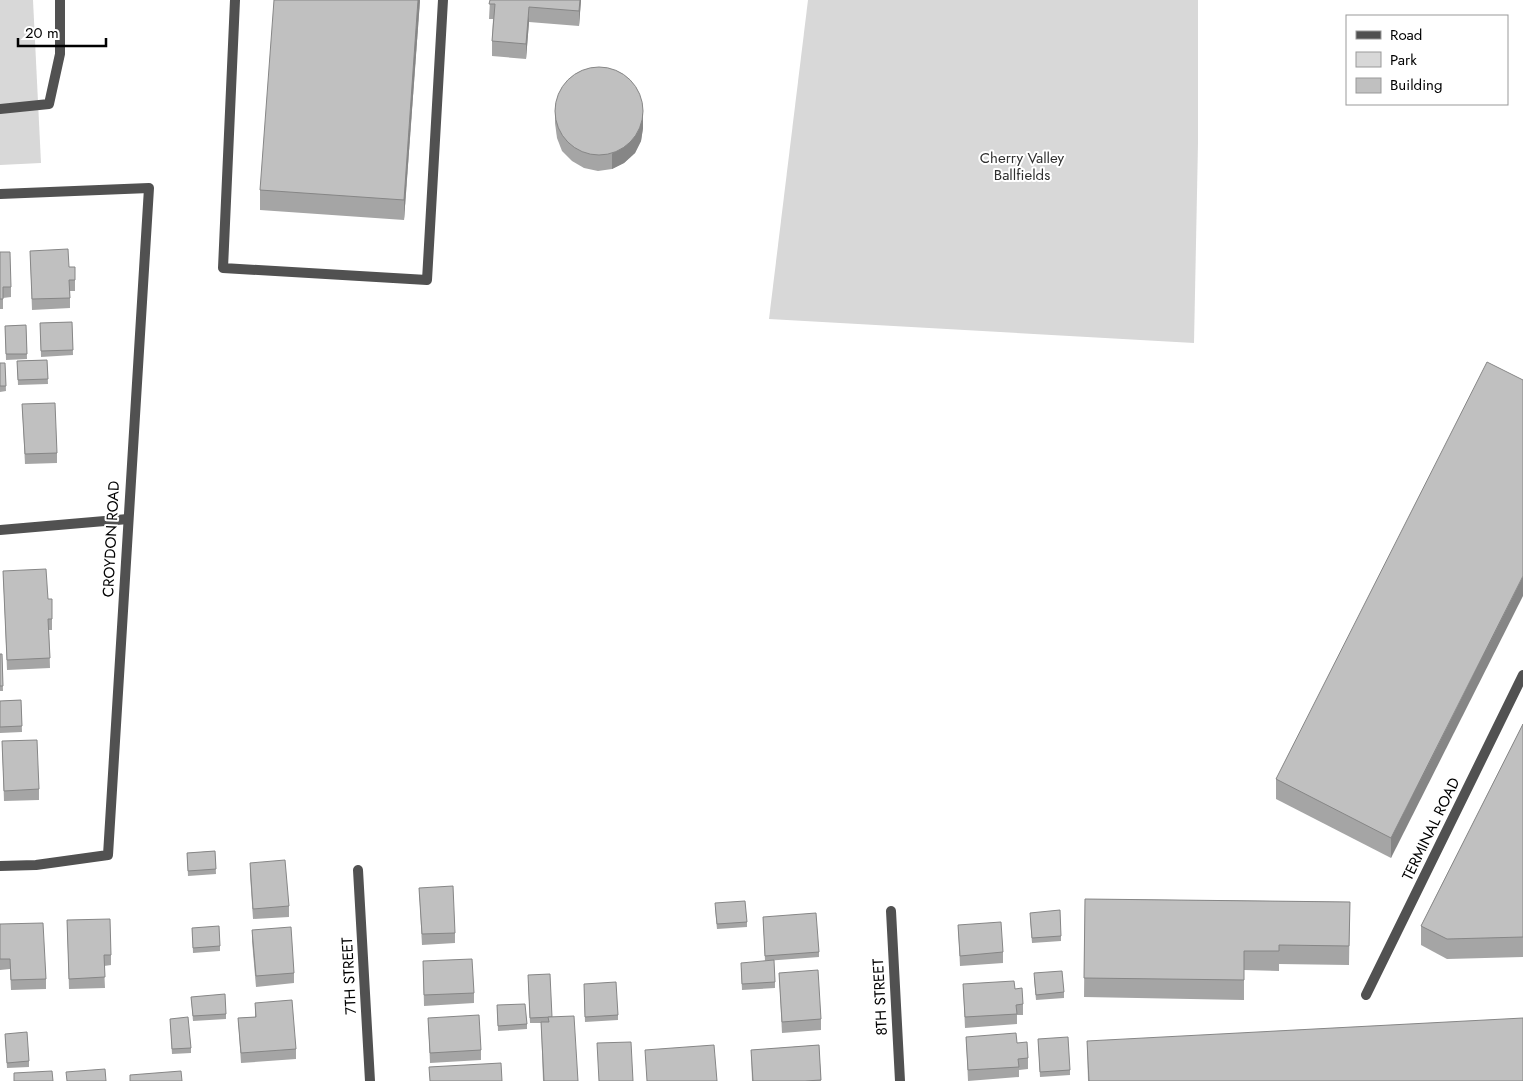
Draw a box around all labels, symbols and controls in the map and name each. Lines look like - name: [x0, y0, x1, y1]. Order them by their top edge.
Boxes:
- scale bar: [18, 15, 105, 47]
- legend: [1346, 15, 1508, 105]
- text: 20 m: [25, 22, 59, 44]
- text: Road: [1390, 24, 1422, 46]
- text: Park: [1390, 49, 1417, 71]
- text: Building: [1390, 74, 1442, 96]
- park label: Cherry Valley Ballfields: [980, 147, 1065, 186]
- street label: CROYDON ROAD: [97, 480, 125, 598]
- street label: TERMINAL ROAD: [1397, 774, 1465, 884]
- street label: 7TH STREET: [336, 937, 362, 1015]
- street label: 8TH STREET: [867, 958, 893, 1036]

